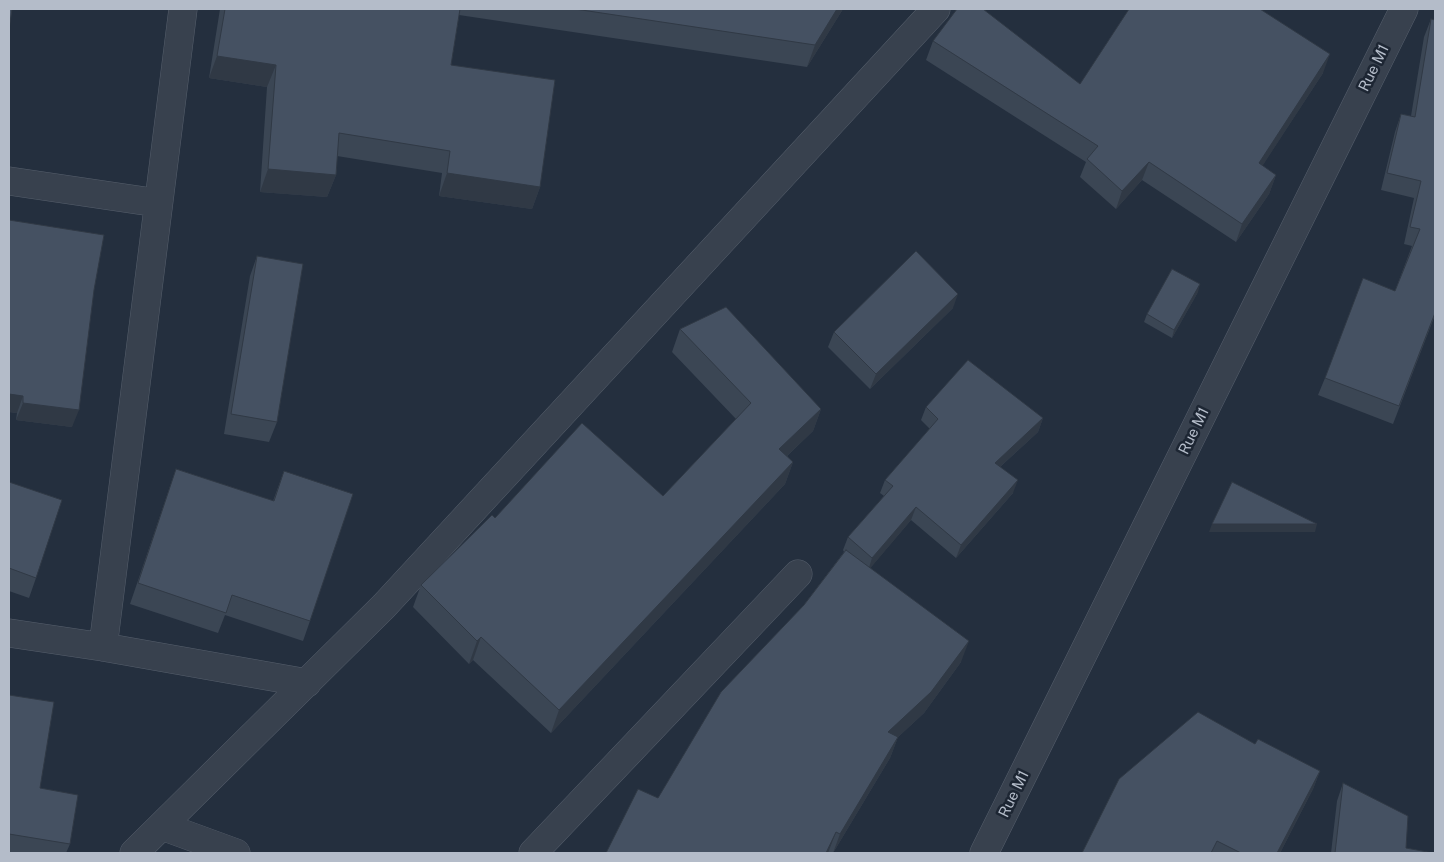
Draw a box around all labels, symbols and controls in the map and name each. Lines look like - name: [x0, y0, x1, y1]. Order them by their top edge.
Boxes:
- street label: Rue M1: [1355, 41, 1393, 95]
- street label: Rue M1: [1175, 404, 1213, 458]
- street label: Rue M1: [995, 767, 1033, 821]

